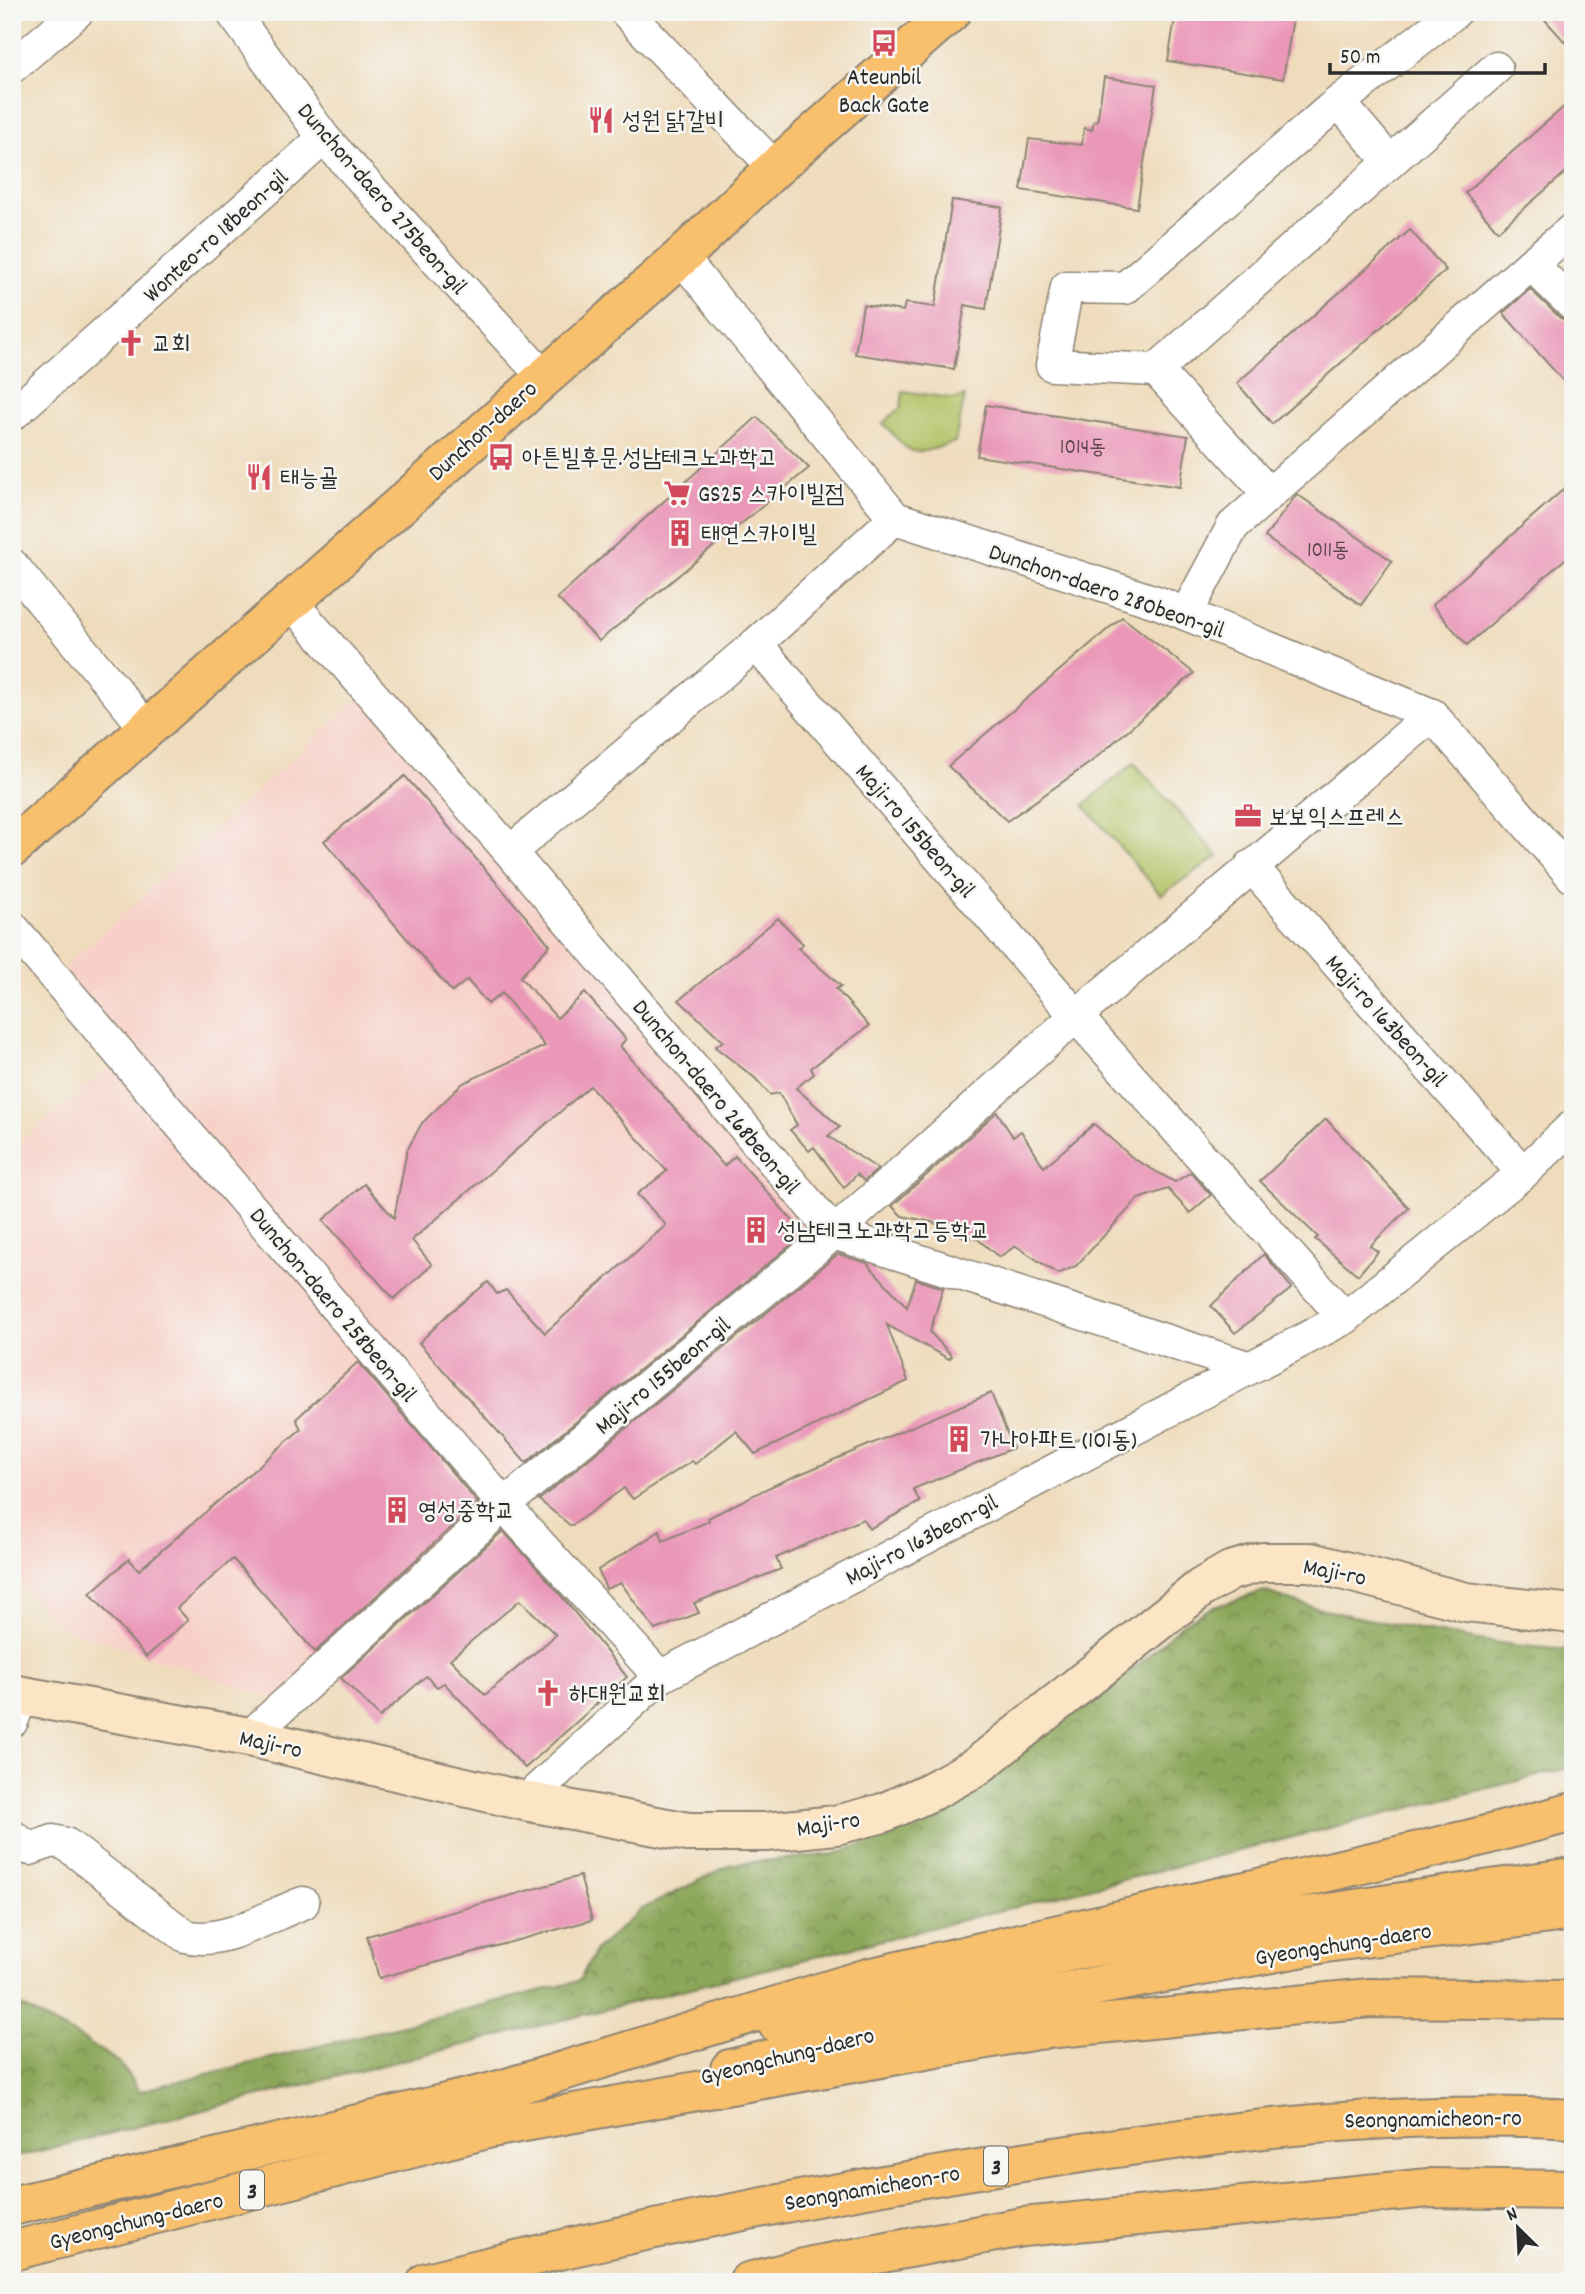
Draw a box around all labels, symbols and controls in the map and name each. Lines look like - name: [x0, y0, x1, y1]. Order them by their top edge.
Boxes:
- bus stop icon: Ateunbil Back Gate: [869, 28, 899, 58]
- scale bar: [1330, 32, 1545, 76]
- text: 50 m: [1340, 44, 1380, 74]
- place label: Ateunbil Back Gate: [839, 62, 929, 124]
- street label: Dunchon-daero 275beon-gil: [288, 96, 474, 304]
- restaurant icon: 성원 닭갈비: [586, 105, 616, 135]
- place label: 성원 닭갈비: [622, 106, 724, 140]
- street label: Wonteo-ro 18beon-gil: [137, 162, 297, 312]
- church icon: 교회: [116, 328, 146, 358]
- place label: 교회: [152, 329, 191, 363]
- street label: Dunchon-daero: [422, 374, 546, 491]
- house number: 1014동: [1060, 434, 1106, 464]
- bus stop icon: 아튼빌후문.성남테크노과학고: [486, 442, 516, 472]
- place label: 아튼빌후문.성남테크노과학고: [522, 443, 777, 477]
- restaurant icon: 태능골: [244, 462, 274, 492]
- place label: 태능골: [280, 463, 338, 497]
- supermarket icon: GS25 스카이빌점: [662, 478, 692, 508]
- place label: GS25 스카이빌점: [698, 479, 844, 513]
- building icon: 태연스카이빌: [665, 518, 695, 548]
- place label: 태연스카이빌: [701, 519, 818, 553]
- street label: Dunchon-daero 280beon-gil: [984, 537, 1229, 649]
- house number: 1011동: [1307, 537, 1349, 567]
- street label: Maji-ro 155beon-gil: [846, 757, 982, 907]
- office icon: 보보익스프레스: [1233, 801, 1263, 831]
- place label: 보보익스프레스: [1269, 802, 1404, 836]
- street label: Maji-ro 163beon-gil: [1316, 948, 1454, 1096]
- street label: Dunchon-daero 268beon-gil: [623, 993, 807, 1203]
- street label: Dunchon-daero 258beon-gil: [240, 1201, 424, 1411]
- building icon: 성남테크노과학고등학교: [741, 1215, 771, 1245]
- place label: 성남테크노과학고등학교: [777, 1216, 989, 1250]
- street label: Maji-ro 155beon-gil: [589, 1310, 740, 1444]
- building icon: 가나아파트 (101동): [944, 1424, 974, 1454]
- place label: 가나아파트 (101동): [980, 1425, 1137, 1459]
- street label: Maji-ro 163beon-gil: [840, 1487, 1005, 1596]
- building icon: 영성중학교: [382, 1495, 412, 1525]
- place label: 영성중학교: [418, 1496, 515, 1530]
- street label: Maji-ro: [1300, 1551, 1369, 1597]
- church icon: 하대원교회: [533, 1678, 563, 1708]
- place label: 하대원교회: [569, 1679, 666, 1713]
- street label: Maji-ro: [236, 1723, 305, 1769]
- street label: Maji-ro: [794, 1804, 863, 1848]
- street label: Gyeongchung-daero: [1253, 1915, 1434, 1977]
- street label: Gyeongchung-daero: [697, 2020, 878, 2096]
- street label: Seongnamicheon-ro: [1344, 2102, 1522, 2140]
- road number: 3: [984, 2146, 1008, 2186]
- street label: Seongnamicheon-ro: [782, 2158, 963, 2222]
- road number: 3: [240, 2170, 264, 2210]
- street label: Gyeongchung-daero: [46, 2185, 227, 2261]
- north arrow: [1484, 2192, 1554, 2262]
- text: N: [1503, 2201, 1522, 2230]

